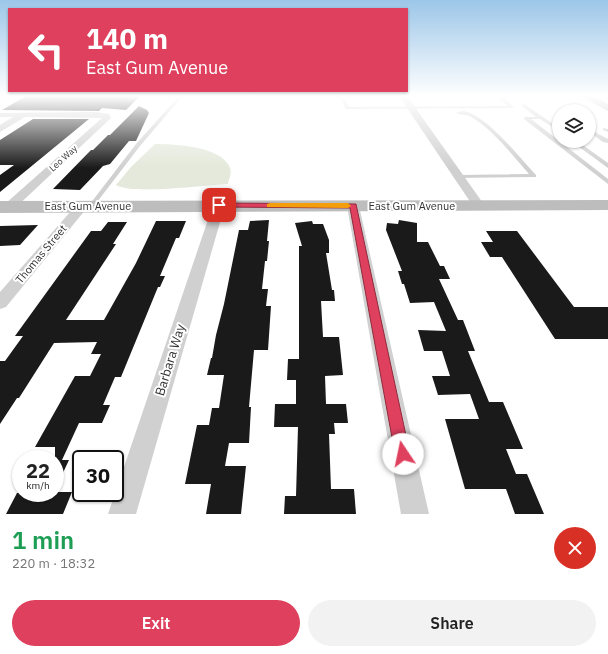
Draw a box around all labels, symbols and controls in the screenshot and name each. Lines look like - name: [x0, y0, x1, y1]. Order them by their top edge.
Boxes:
- text: 140 m: [86, 20, 168, 57]
- icon: left: [20, 24, 72, 76]
- text: East Gum Avenue: [86, 56, 228, 79]
- map controls: [552, 104, 596, 148]
- button: layers: [552, 104, 596, 148]
- street label: Leo Way: [47, 142, 80, 173]
- pin: [202, 188, 236, 222]
- icon: arrive: [208, 194, 230, 216]
- street label: East Gum Avenue: [45, 199, 131, 213]
- street label: East Gum Avenue: [369, 199, 455, 213]
- street label: Thomas Street: [12, 222, 70, 286]
- street label: Barbara Way: [151, 322, 189, 398]
- position arrow: [382, 433, 424, 475]
- speed limit sign: 30: [72, 450, 124, 502]
- text: 22: [26, 457, 50, 484]
- text: km/h: [26, 479, 50, 492]
- text: 1 min: [12, 524, 74, 556]
- button: close: [554, 527, 596, 569]
- text: 220 m · 18:32: [12, 555, 95, 572]
- button: Exit: [12, 600, 300, 646]
- button: Share: [308, 600, 596, 646]

